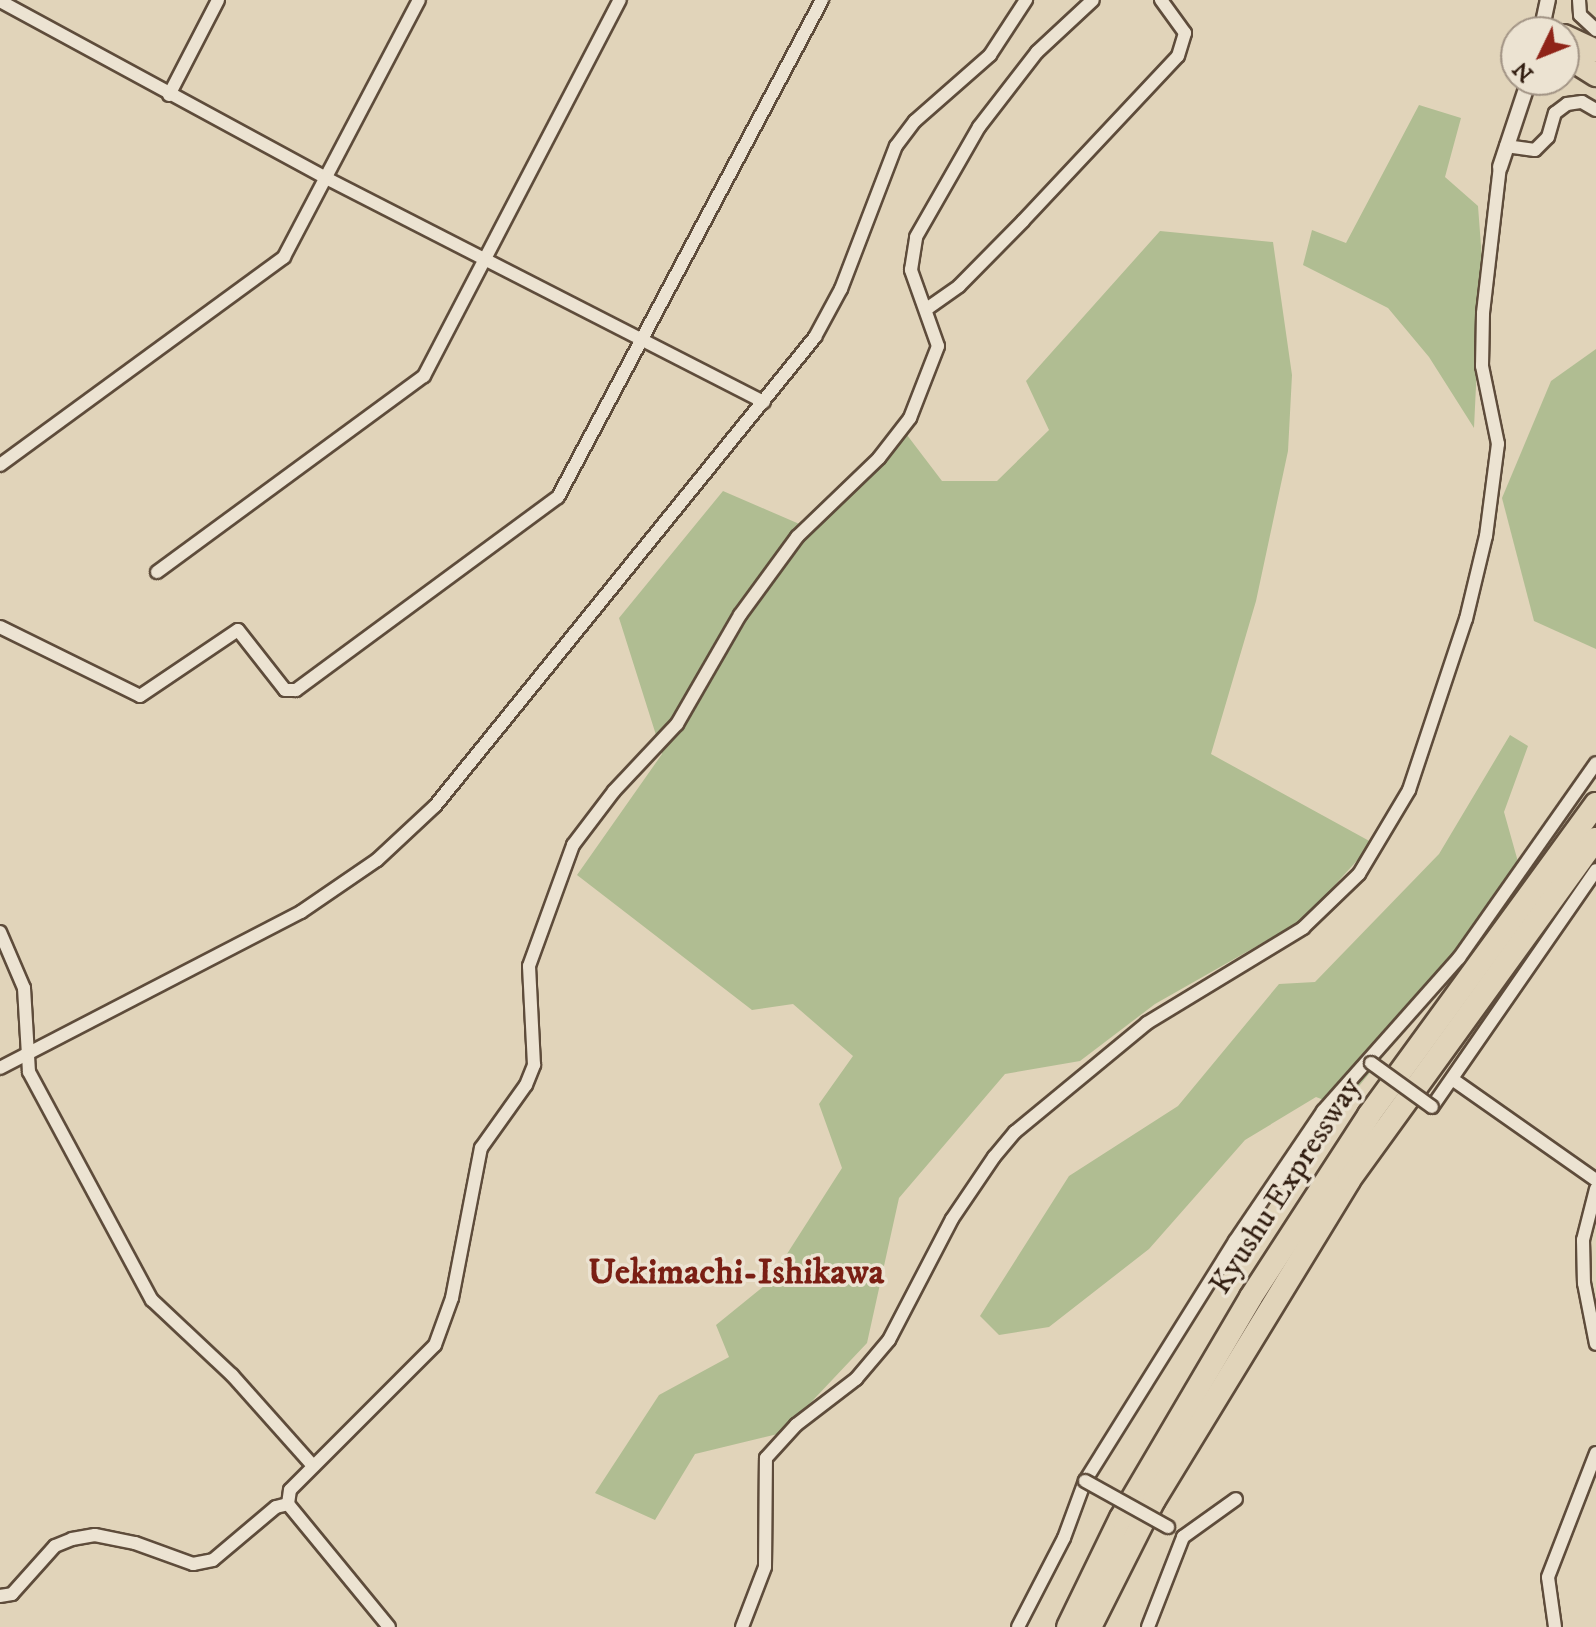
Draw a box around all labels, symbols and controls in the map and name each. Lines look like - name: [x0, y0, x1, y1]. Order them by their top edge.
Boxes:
- north arrow: [1500, 16, 1580, 96]
- text: N: [1508, 56, 1540, 87]
- street label: Kyushu Expressway: [1201, 1070, 1371, 1302]
- district label: Uekimachi-Ishikawa: [588, 1251, 884, 1295]

